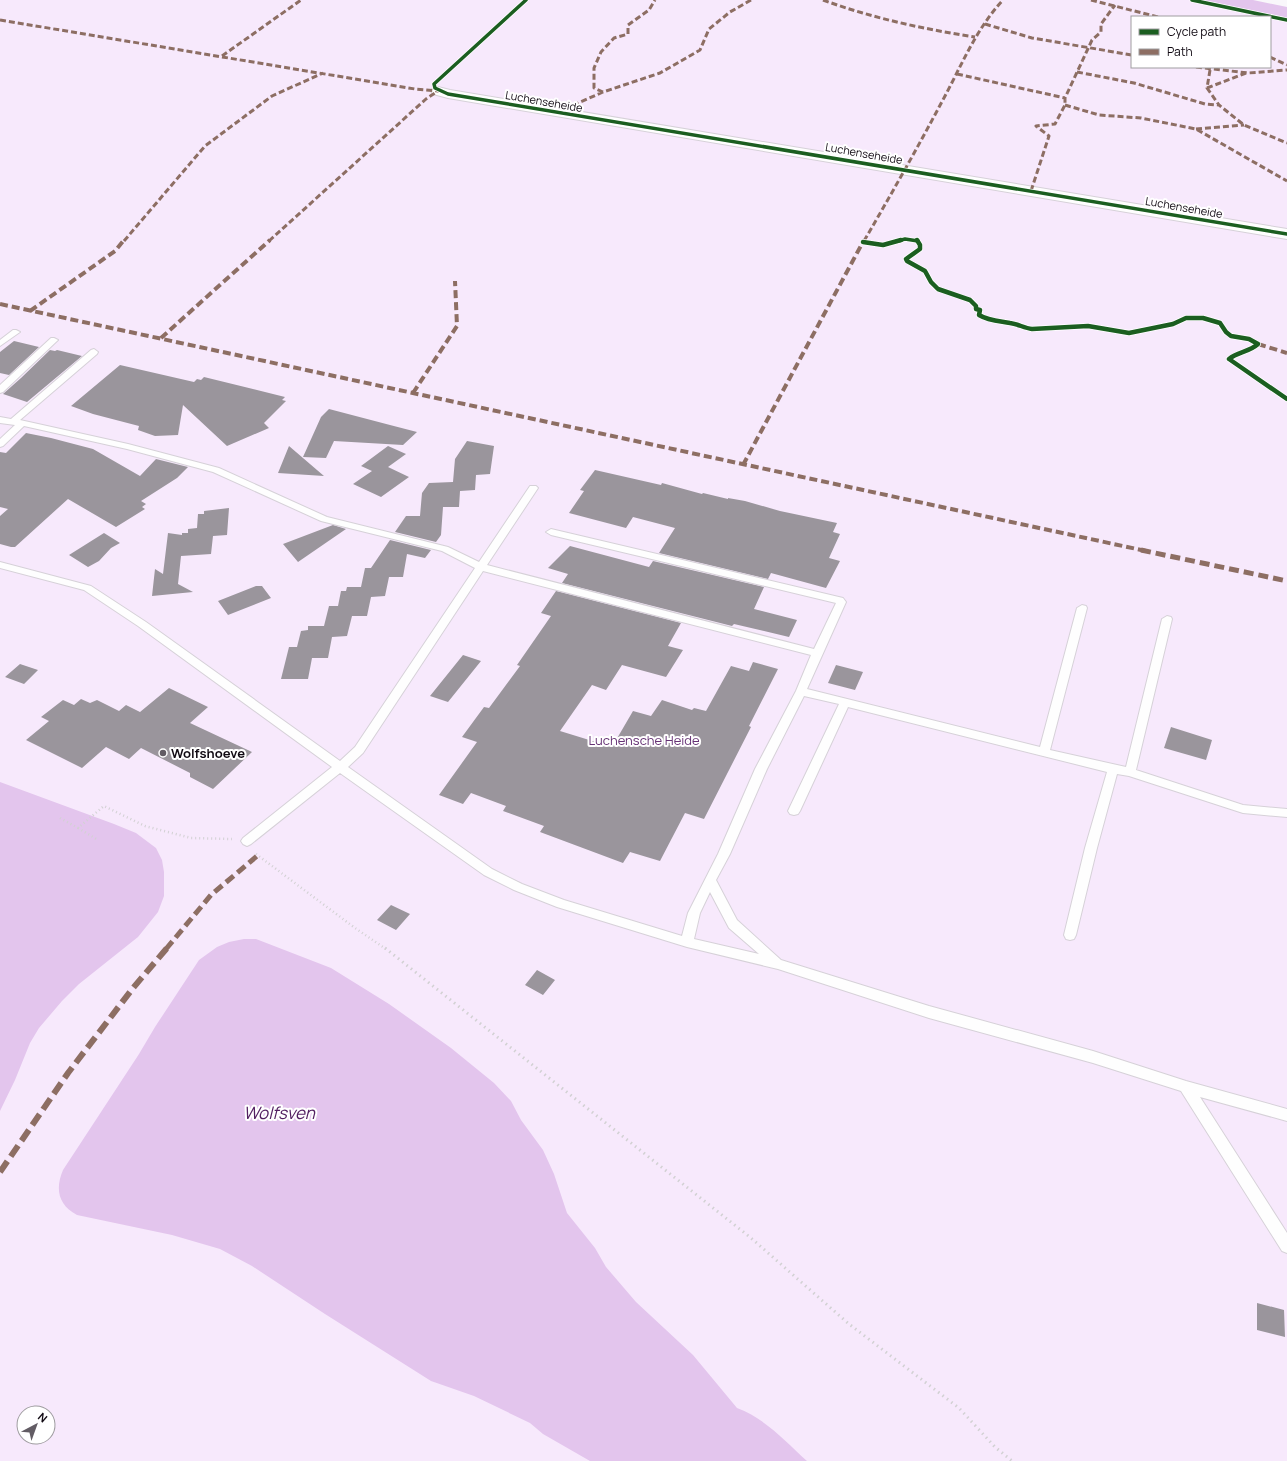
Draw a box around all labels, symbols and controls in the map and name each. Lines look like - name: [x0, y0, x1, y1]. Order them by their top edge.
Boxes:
- legend: [1131, 16, 1271, 68]
- text: Cycle path: [1167, 23, 1226, 40]
- text: Path: [1167, 43, 1193, 60]
- street label: Luchenseheide: [504, 87, 584, 115]
- street label: Luchenseheide: [824, 139, 904, 167]
- street label: Luchenseheide: [1144, 193, 1224, 221]
- park label: Luchensche Heide: [588, 731, 700, 749]
- place label: Wolfshoeve: [171, 744, 245, 762]
- marker: Wolfshoeve: [158, 748, 168, 758]
- water label: Wolfsven: [243, 1101, 316, 1124]
- north arrow: [16, 1405, 56, 1445]
- text: N: [35, 1409, 51, 1425]

